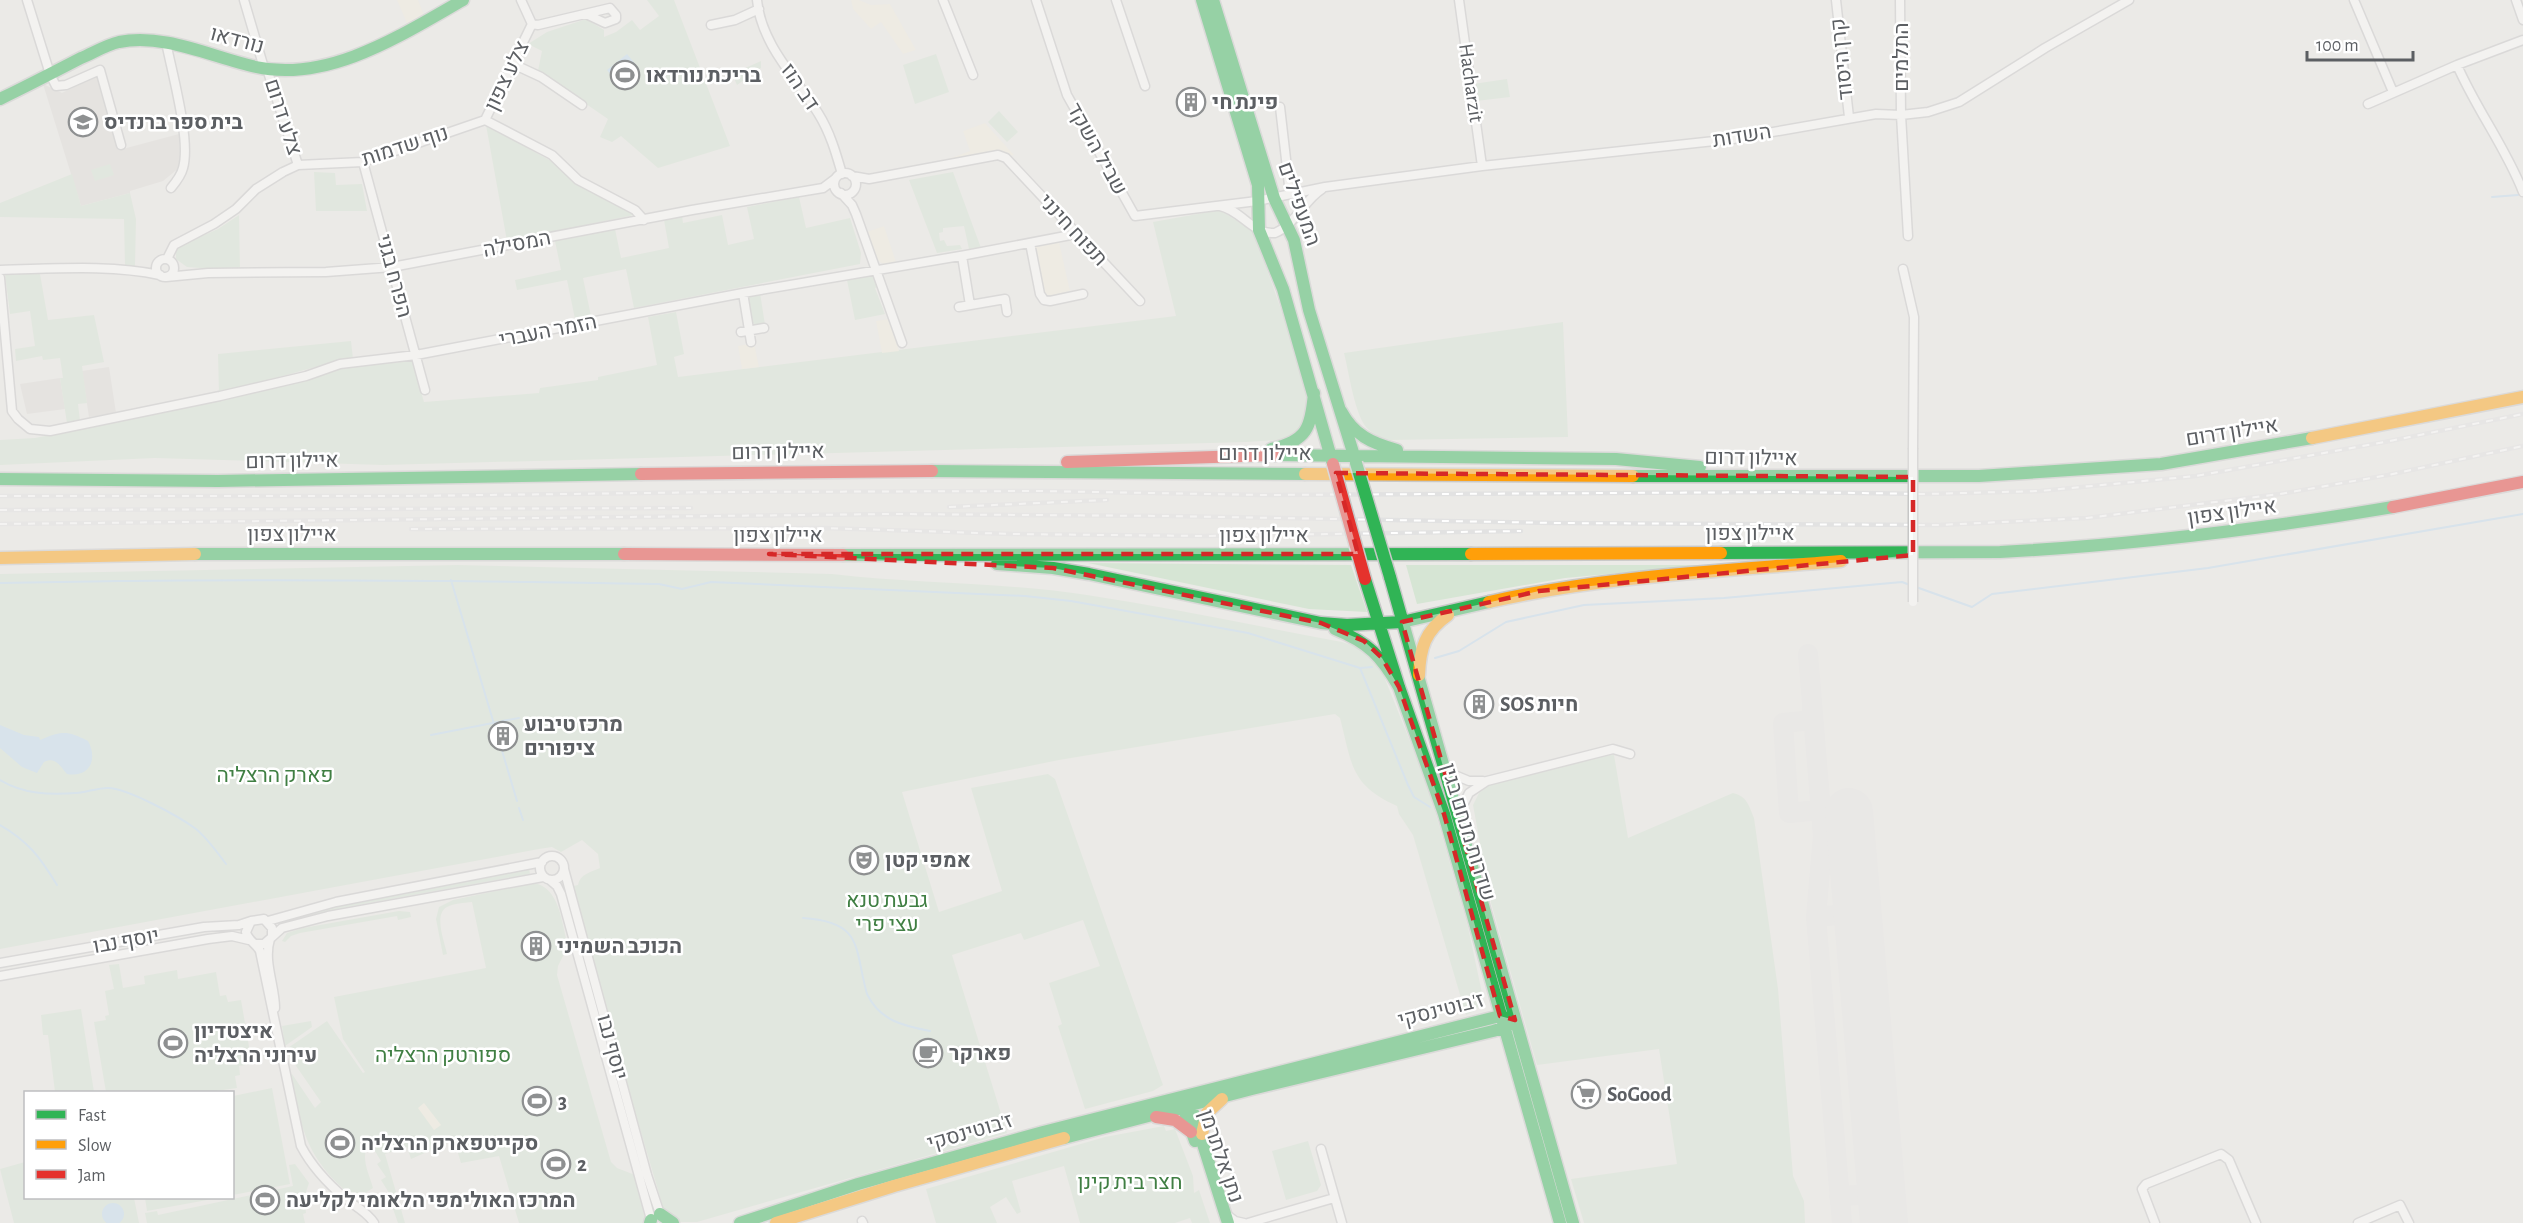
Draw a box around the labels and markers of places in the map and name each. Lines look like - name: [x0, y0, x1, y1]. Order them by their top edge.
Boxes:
- sports icon: בריכת נורדאו: [609, 59, 641, 91]
- place label: בריכת נורדאו: [646, 65, 762, 86]
- building icon: פינת חי: [1175, 86, 1207, 118]
- place label: פינת חי: [1212, 92, 1278, 113]
- school or university icon: בית ספר ברנדיס: [67, 106, 99, 138]
- place label: בית ספר ברנדיס: [104, 112, 244, 133]
- building icon: SOS חיות: [1463, 688, 1495, 720]
- place label: SOS חיות: [1500, 694, 1578, 715]
- place label: מרכז טיבוע ציפורים: [524, 714, 623, 759]
- building icon: מרכז טיבוע ציפורים: [487, 720, 519, 752]
- theatre icon: אמפי קטן: [848, 844, 880, 876]
- place label: אמפי קטן: [885, 850, 971, 871]
- building icon: הכוכב השמיני: [520, 930, 552, 962]
- place label: הכוכב השמיני: [557, 936, 682, 957]
- place label: איצטדיון עירוני הרצליה: [194, 1021, 317, 1066]
- sports icon: איצטדיון עירוני הרצליה: [157, 1027, 189, 1059]
- cafe icon: פארקר: [912, 1037, 944, 1069]
- place label: פארקר: [949, 1043, 1011, 1064]
- supermarket icon: SoGood: [1570, 1078, 1602, 1110]
- place label: SoGood: [1607, 1084, 1672, 1105]
- sports icon: 3: [521, 1085, 553, 1117]
- place label: 3: [558, 1091, 567, 1112]
- sports icon: סקייטפארק הרצליה: [324, 1127, 356, 1159]
- place label: סקייטפארק הרצליה: [361, 1133, 538, 1154]
- sports icon: 2: [540, 1148, 572, 1180]
- place label: 2: [577, 1154, 587, 1175]
- sports icon: המרכז האולימפי הלאומי לקליעה: [249, 1184, 281, 1216]
- place label: המרכז האולימפי הלאומי לקליעה: [286, 1190, 576, 1211]

